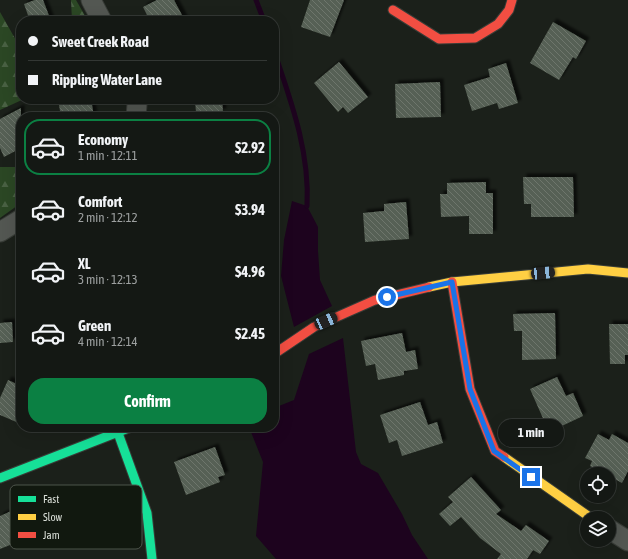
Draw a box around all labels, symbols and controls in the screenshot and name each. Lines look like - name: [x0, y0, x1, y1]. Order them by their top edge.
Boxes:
- text: Sweet Creek Road: [52, 33, 149, 50]
- text: Rippling Water Lane: [52, 71, 162, 88]
- icon: car: [30, 129, 66, 165]
- text: Economy: [78, 131, 128, 148]
- text: $2.92: [235, 139, 265, 156]
- text: 1 min · 12:11: [78, 148, 138, 163]
- icon: car: [30, 191, 66, 227]
- text: Comfort: [78, 193, 122, 210]
- text: $3.94: [235, 201, 265, 218]
- text: 2 min · 12:12: [78, 210, 138, 225]
- icon: car: [30, 253, 66, 289]
- text: XL: [78, 255, 91, 272]
- text: $4.96: [235, 263, 265, 280]
- car: [531, 266, 555, 280]
- text: 3 min · 12:13: [78, 272, 138, 287]
- route start: [378, 288, 396, 306]
- car: [313, 311, 339, 331]
- icon: car: [30, 315, 66, 351]
- text: Green: [78, 317, 111, 334]
- text: $2.45: [235, 325, 265, 342]
- text: 4 min · 12:14: [78, 334, 138, 349]
- button: Confirm: [28, 378, 267, 424]
- callout: 1 min: [498, 419, 564, 447]
- text: 1 min: [518, 425, 544, 440]
- map controls: [580, 467, 616, 547]
- button: locate: [580, 467, 616, 503]
- route end: [522, 468, 540, 486]
- legend: [10, 485, 142, 549]
- text: Fast: [43, 493, 59, 505]
- text: Slow: [43, 511, 62, 523]
- button: layers: [580, 511, 616, 547]
- text: Jam: [43, 529, 60, 541]

